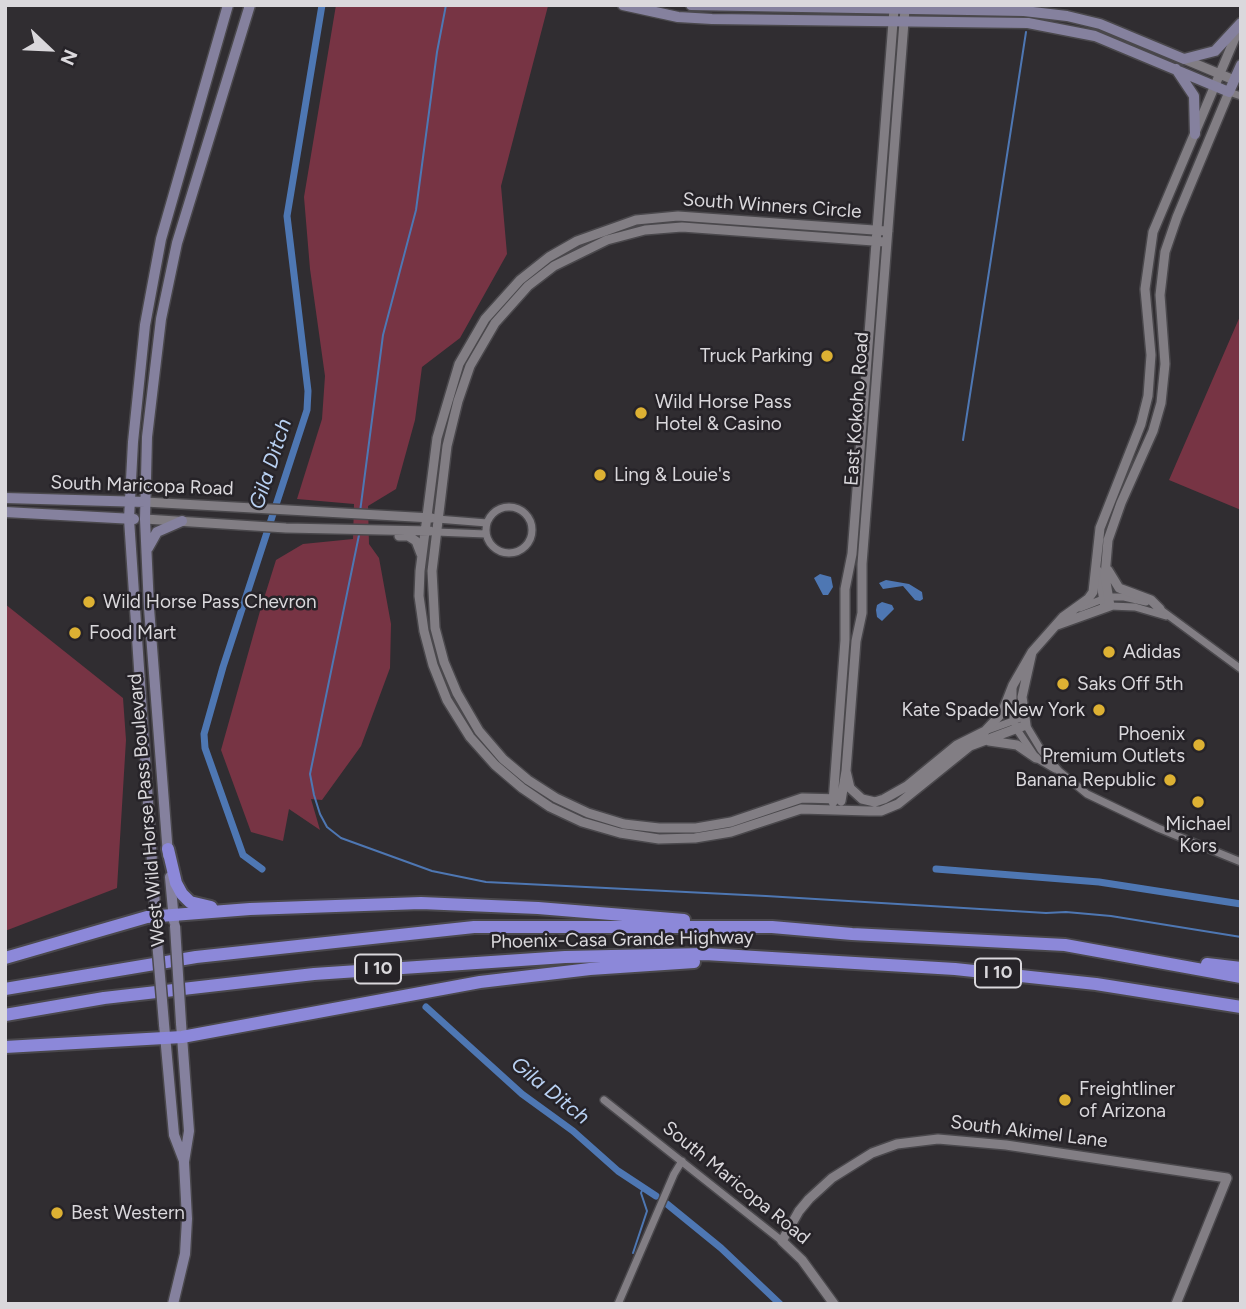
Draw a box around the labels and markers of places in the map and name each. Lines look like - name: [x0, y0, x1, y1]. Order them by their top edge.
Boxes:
- place label: Truck Parking: [700, 345, 813, 367]
- marker: Truck Parking: [819, 348, 835, 364]
- place label: Wild Horse Pass Hotel & Casino: [655, 391, 791, 435]
- marker: Wild Horse Pass Hotel & Casino: [633, 405, 649, 421]
- place label: Ling & Louie's: [614, 464, 731, 486]
- marker: Ling & Louie's: [592, 467, 608, 483]
- place label: Wild Horse Pass Chevron: [103, 591, 317, 613]
- marker: Wild Horse Pass Chevron: [81, 594, 97, 610]
- place label: Food Mart: [89, 622, 176, 644]
- marker: Food Mart: [67, 625, 83, 641]
- place label: Adidas: [1123, 641, 1181, 663]
- marker: Adidas: [1101, 644, 1117, 660]
- place label: Saks Off 5th: [1077, 673, 1183, 695]
- marker: Saks Off 5th: [1055, 676, 1071, 692]
- place label: Kate Spade New York: [901, 699, 1085, 721]
- marker: Kate Spade New York: [1091, 702, 1107, 718]
- place label: Phoenix Premium Outlets: [1042, 723, 1185, 767]
- marker: Phoenix Premium Outlets: [1191, 737, 1207, 753]
- place label: Banana Republic: [1015, 769, 1156, 791]
- marker: Banana Republic: [1162, 772, 1178, 788]
- marker: Michael Kors: [1190, 794, 1206, 810]
- place label: Michael Kors: [1165, 813, 1231, 857]
- place label: Freightliner of Arizona: [1079, 1078, 1175, 1122]
- marker: Freightliner of Arizona: [1057, 1092, 1073, 1108]
- place label: Best Western: [71, 1202, 185, 1224]
- marker: Best Western: [49, 1205, 65, 1221]

